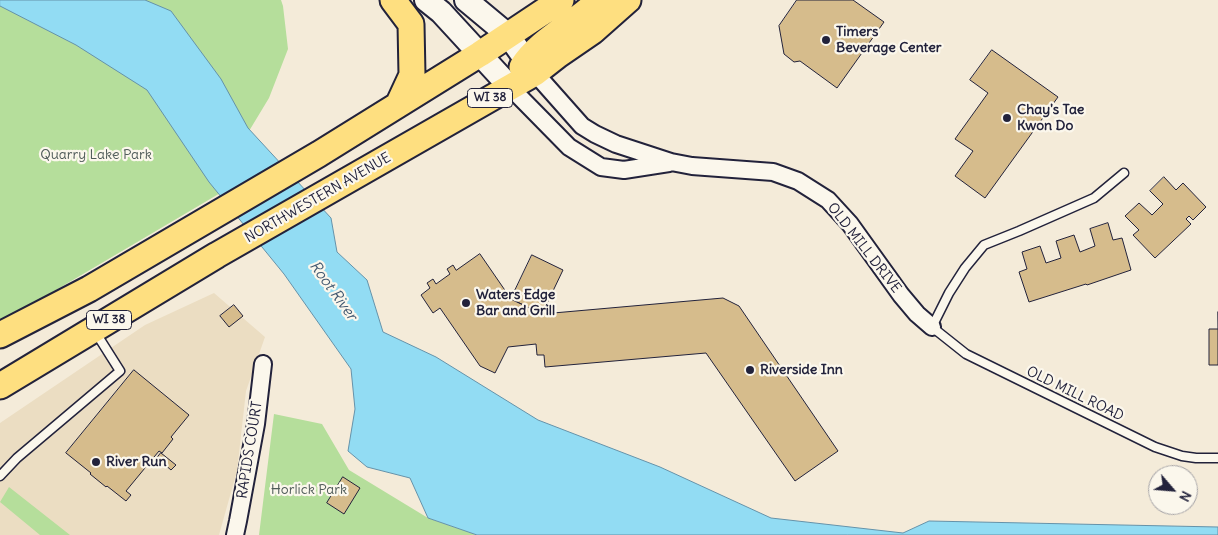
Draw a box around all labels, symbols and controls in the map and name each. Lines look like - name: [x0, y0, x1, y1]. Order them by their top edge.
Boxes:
- place label: Timers Beverage Center: [836, 24, 941, 56]
- marker: Timers Beverage Center: [820, 34, 832, 46]
- road number: WI 38: [468, 89, 512, 108]
- place label: Chay's Tae Kwon Do: [1017, 102, 1084, 134]
- marker: Chay's Tae Kwon Do: [1001, 112, 1013, 124]
- park label: Quarry Lake Park: [40, 147, 152, 163]
- street label: NORTHWESTERN AVENUE: [242, 149, 394, 247]
- street label: OLD MILL DRIVE: [824, 200, 904, 296]
- water label: Root River: [305, 258, 361, 324]
- place label: Waters Edge Bar and Grill: [476, 287, 555, 320]
- marker: Waters Edge Bar and Grill: [460, 297, 472, 309]
- road number: WI 38: [86, 310, 132, 330]
- place label: Riverside Inn: [760, 362, 843, 378]
- street label: OLD MILL ROAD: [1024, 363, 1126, 425]
- marker: Riverside Inn: [744, 364, 756, 376]
- street label: RAPIDS COURT: [234, 400, 266, 500]
- place label: River Run: [106, 454, 167, 470]
- marker: River Run: [90, 456, 102, 468]
- north arrow: [1148, 465, 1198, 515]
- park label: Horlick Park: [271, 482, 347, 498]
- text: N: [1175, 488, 1196, 505]

